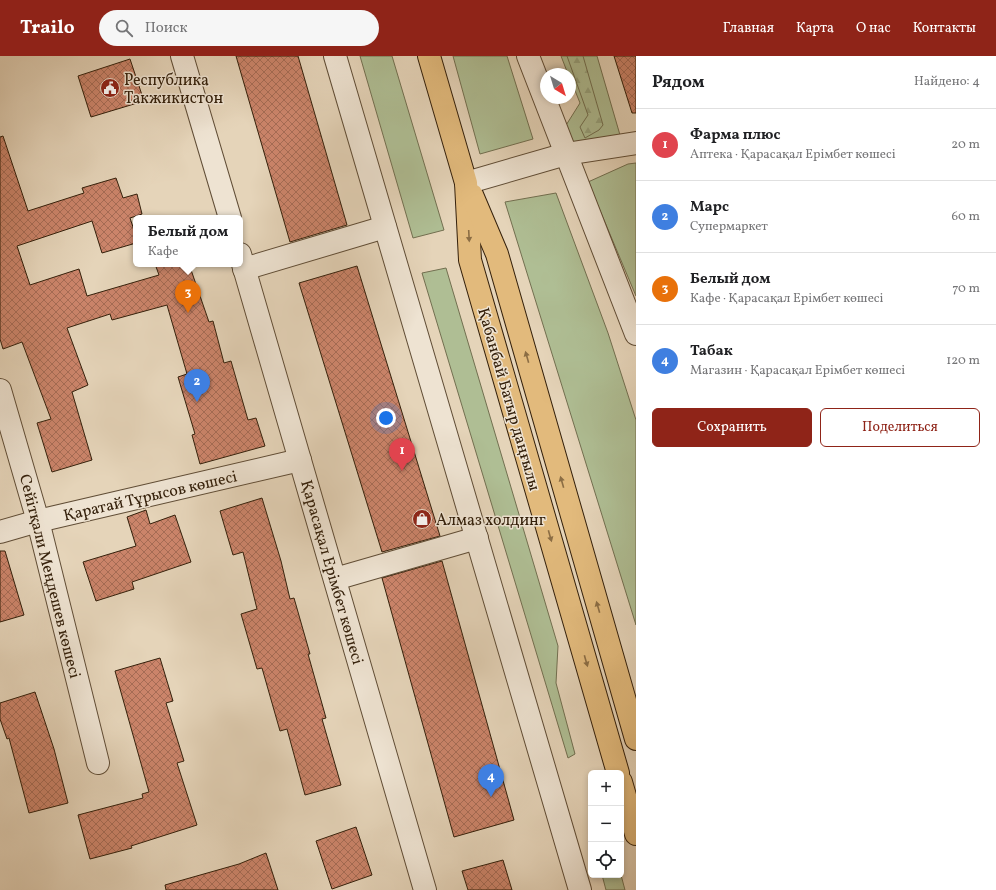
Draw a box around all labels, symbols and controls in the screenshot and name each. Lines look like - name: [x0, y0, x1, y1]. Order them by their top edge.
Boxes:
- search box: [99, 10, 379, 46]
- text: Trailo: [20, 15, 75, 41]
- icon: search: [113, 17, 135, 39]
- text: Поиск: [145, 18, 188, 39]
- text: Главная: [723, 19, 774, 38]
- text: Карта: [796, 19, 834, 38]
- text: О нас: [856, 19, 891, 38]
- text: Контакты: [913, 19, 976, 38]
- north arrow: [540, 68, 576, 104]
- place label: Республика Такжикистон: [124, 70, 223, 110]
- text: Рядом: [652, 71, 705, 94]
- text: Найдено: 4: [914, 73, 980, 91]
- public building icon: Республика Такжикистон: [99, 77, 121, 99]
- text: Фарма плюс: [690, 125, 781, 146]
- text: 1: [662, 136, 668, 154]
- text: 20 m: [951, 136, 980, 154]
- text: Аптека · Қарасақал Ерімбет көшесі: [690, 146, 896, 164]
- text: Марс: [690, 197, 729, 218]
- text: 2: [662, 208, 668, 226]
- text: 60 m: [952, 208, 980, 226]
- popup: [133, 215, 243, 267]
- text: Супермаркет: [690, 218, 768, 236]
- text: Белый дом: [148, 222, 228, 243]
- one-way arrow: [465, 230, 472, 242]
- text: Кафе: [148, 243, 178, 261]
- text: Белый дом: [690, 269, 771, 290]
- pin: 3: [175, 280, 201, 313]
- text: 3: [662, 280, 668, 298]
- text: 70 m: [952, 280, 980, 298]
- text: Кафе · Қарасақал Ерімбет көшесі: [690, 290, 884, 308]
- street label: Қабанбай Батыр даңғылы: [471, 305, 545, 494]
- text: Табак: [690, 341, 733, 362]
- one-way arrow: [524, 351, 530, 363]
- text: 4: [661, 352, 669, 370]
- text: 120 m: [946, 352, 980, 370]
- text: Магазин · Қарасақал Ерімбет көшесі: [690, 362, 905, 380]
- pin: 2: [184, 369, 210, 402]
- your location: [376, 408, 396, 428]
- button: Сохранить: [652, 408, 812, 447]
- button: Поделиться: [820, 408, 980, 447]
- pin: 1: [389, 438, 415, 471]
- street label: Қаратай Тұрысов көшесі: [61, 466, 240, 528]
- street label: Сейітқали Меңдешев көшесі: [13, 472, 85, 681]
- one-way arrow: [559, 476, 565, 488]
- street label: Қарасақал Ерімбет көшесі: [294, 478, 368, 668]
- shop icon: Алмаз холдинг: [411, 508, 433, 530]
- place label: Алмаз холдинг: [436, 510, 546, 532]
- one-way arrow: [547, 531, 553, 543]
- one-way arrow: [595, 601, 601, 613]
- one-way arrow: [583, 656, 589, 668]
- pin: 4: [478, 764, 504, 797]
- map controls: [588, 770, 624, 878]
- button: +: [588, 770, 624, 806]
- button: −: [588, 806, 624, 842]
- button: locate: [588, 842, 624, 878]

